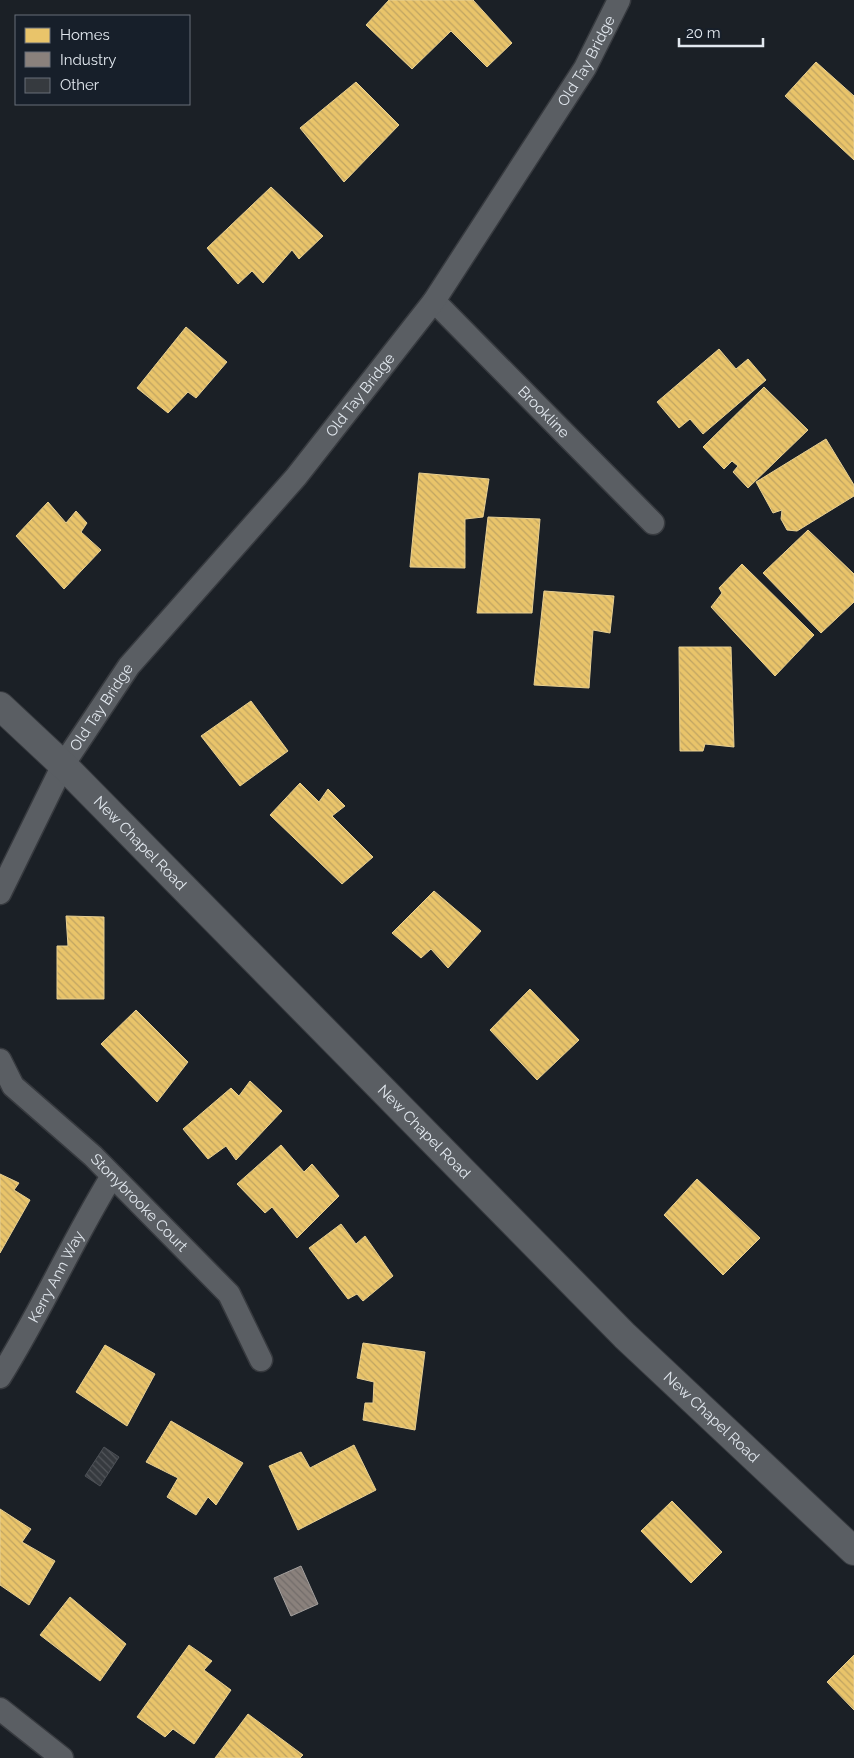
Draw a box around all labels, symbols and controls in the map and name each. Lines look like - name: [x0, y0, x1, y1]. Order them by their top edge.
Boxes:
- street label: Old Tay Bridge: [554, 12, 619, 110]
- legend: [15, 15, 190, 105]
- scale bar: [679, 15, 763, 47]
- text: 20 m: [686, 24, 721, 42]
- text: Homes: [60, 26, 110, 44]
- text: Industry: [60, 51, 116, 69]
- text: Other: [60, 76, 100, 94]
- street label: Old Tay Bridge: [322, 350, 399, 440]
- street label: Brookline: [514, 382, 573, 442]
- street label: Old Tay Bridge: [66, 660, 137, 754]
- street label: New Chapel Road: [90, 792, 190, 894]
- street label: New Chapel Road: [374, 1081, 474, 1182]
- street label: Stonybrooke Court: [87, 1150, 191, 1255]
- street label: Kerry Ann Way: [24, 1228, 88, 1326]
- street label: New Chapel Road: [660, 1368, 763, 1466]

